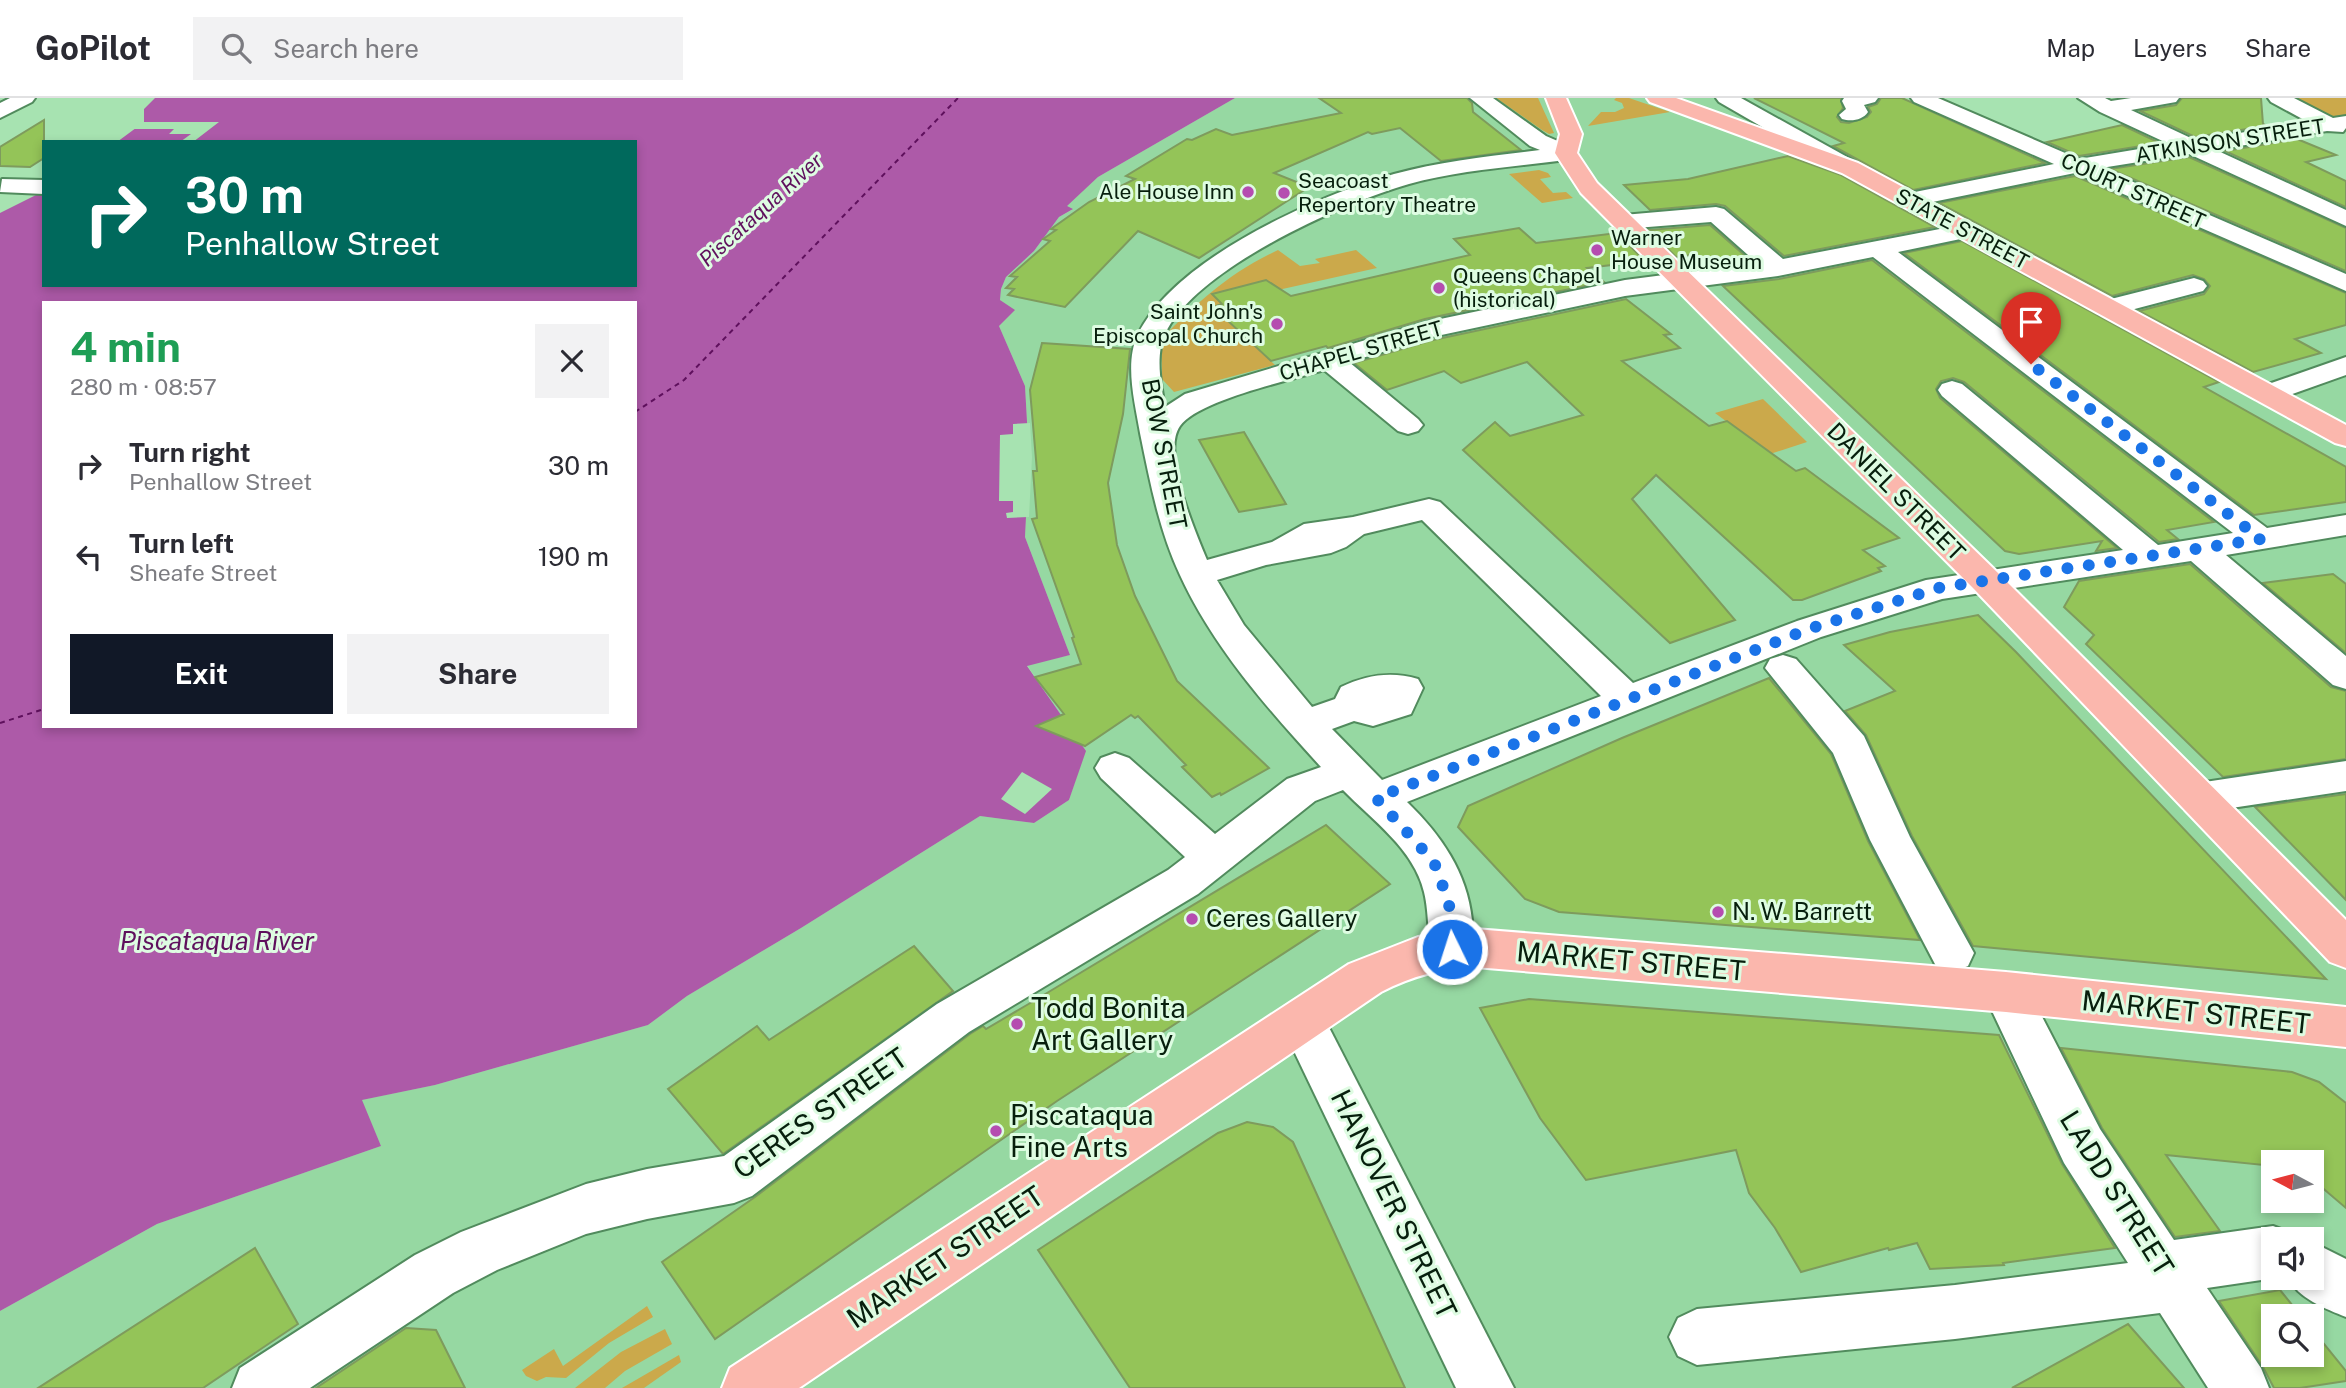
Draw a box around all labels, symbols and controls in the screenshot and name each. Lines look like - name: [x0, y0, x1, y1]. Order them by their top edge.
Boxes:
- search box: [193, 17, 683, 80]
- text: GoPilot: [35, 29, 151, 67]
- icon: search: [217, 29, 255, 67]
- text: Search here: [273, 33, 419, 64]
- text: Map: [2046, 34, 2095, 62]
- text: Layers: [2133, 34, 2207, 62]
- text: Share: [2245, 34, 2311, 62]
- street label: ATKINSON STREET: [2134, 113, 2326, 168]
- water label: Piscataqua River: [694, 147, 828, 271]
- street label: COURT STREET: [2057, 148, 2209, 234]
- text: 30 m: [185, 166, 304, 224]
- icon: right: [70, 168, 161, 259]
- place label: Seacoast Repertory Theatre: [1298, 168, 1476, 217]
- place label: Ale House Inn: [1099, 179, 1234, 204]
- street label: STATE STREET: [1891, 183, 2033, 274]
- marker: Ale House Inn: [1240, 184, 1256, 200]
- marker: Seacoast Repertory Theatre: [1276, 185, 1292, 201]
- text: Penhallow Street: [185, 225, 440, 262]
- place label: Warner House Museum: [1611, 225, 1762, 274]
- marker: Warner House Museum: [1589, 242, 1605, 258]
- place label: Queens Chapel (historical): [1453, 263, 1601, 312]
- marker: Queens Chapel (historical): [1431, 280, 1447, 296]
- pin: [2001, 292, 2061, 364]
- place label: Saint John's Episcopal Church: [1093, 299, 1263, 348]
- icon: arrive: [2012, 303, 2050, 341]
- street label: CHAPEL STREET: [1276, 315, 1445, 386]
- marker: Saint John's Episcopal Church: [1269, 316, 1285, 332]
- text: 4 min: [70, 322, 181, 371]
- button: close: [535, 324, 609, 398]
- text: 280 m · 08:57: [70, 373, 217, 400]
- street label: BOW STREET: [1137, 376, 1193, 531]
- street label: DANIEL STREET: [1822, 417, 1971, 566]
- text: Turn right: [129, 437, 251, 468]
- icon: right: [70, 447, 108, 485]
- text: 30 m: [548, 450, 609, 481]
- text: Penhallow Street: [129, 468, 312, 495]
- text: Turn left: [129, 528, 234, 559]
- icon: left: [70, 538, 108, 576]
- text: 190 m: [538, 541, 609, 572]
- text: Sheafe Street: [129, 559, 278, 586]
- button: Exit: [70, 634, 333, 714]
- button: Share: [347, 634, 609, 714]
- place label: N. W. Barrett: [1732, 897, 1872, 925]
- place label: Ceres Gallery: [1206, 904, 1357, 932]
- marker: N. W. Barrett: [1710, 904, 1726, 920]
- marker: Ceres Gallery: [1184, 911, 1200, 927]
- position arrow: [1415, 912, 1489, 986]
- water label: Piscataqua River: [120, 925, 314, 956]
- street label: MARKET STREET: [1515, 934, 1747, 987]
- street label: MARKET STREET: [2080, 983, 2312, 1040]
- place label: Todd Bonita Art Gallery: [1031, 991, 1186, 1056]
- marker: Todd Bonita Art Gallery: [1009, 1016, 1025, 1032]
- street label: CERES STREET: [726, 1040, 913, 1185]
- street label: HANOVER STREET: [1325, 1084, 1464, 1324]
- place label: Piscataqua Fine Arts: [1010, 1098, 1154, 1163]
- street label: LADD STREET: [2054, 1104, 2181, 1281]
- marker: Piscataqua Fine Arts: [988, 1123, 1004, 1139]
- north arrow: [2261, 1150, 2324, 1213]
- map controls: [2261, 1150, 2324, 1367]
- street label: MARKET STREET: [840, 1179, 1049, 1335]
- button: sound: [2261, 1227, 2324, 1290]
- button: search: [2261, 1304, 2324, 1367]

